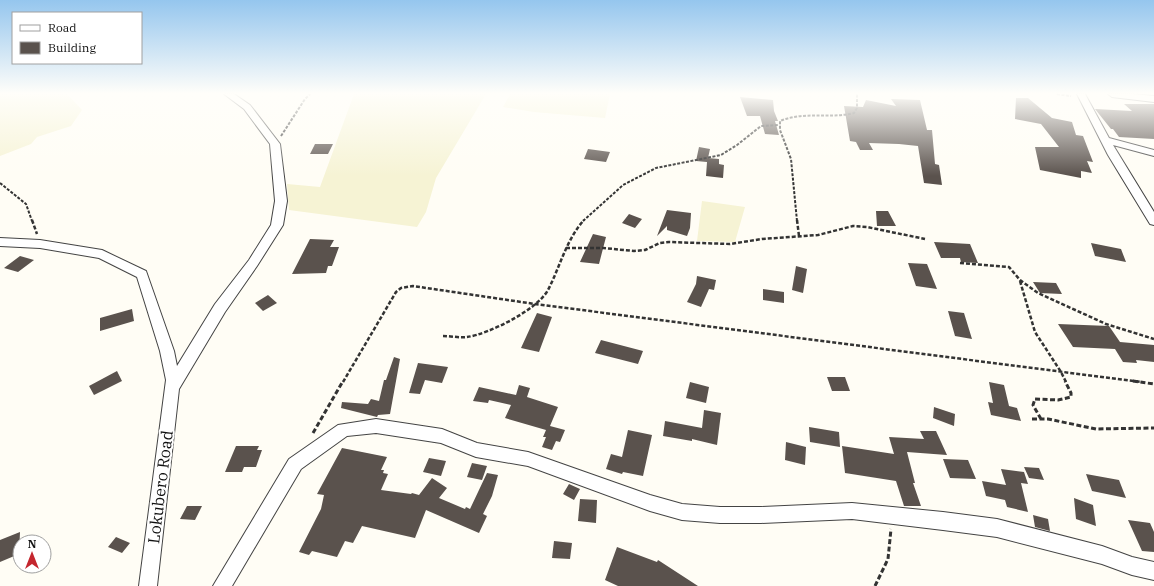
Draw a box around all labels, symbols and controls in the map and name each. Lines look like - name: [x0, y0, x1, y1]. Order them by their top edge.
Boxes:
- legend: [12, 12, 142, 64]
- text: Road: [48, 20, 77, 35]
- text: Building: [48, 40, 96, 55]
- street label: Lokubero Road: [143, 429, 177, 545]
- north arrow: [12, 534, 52, 574]
- text: N: [28, 537, 37, 551]

